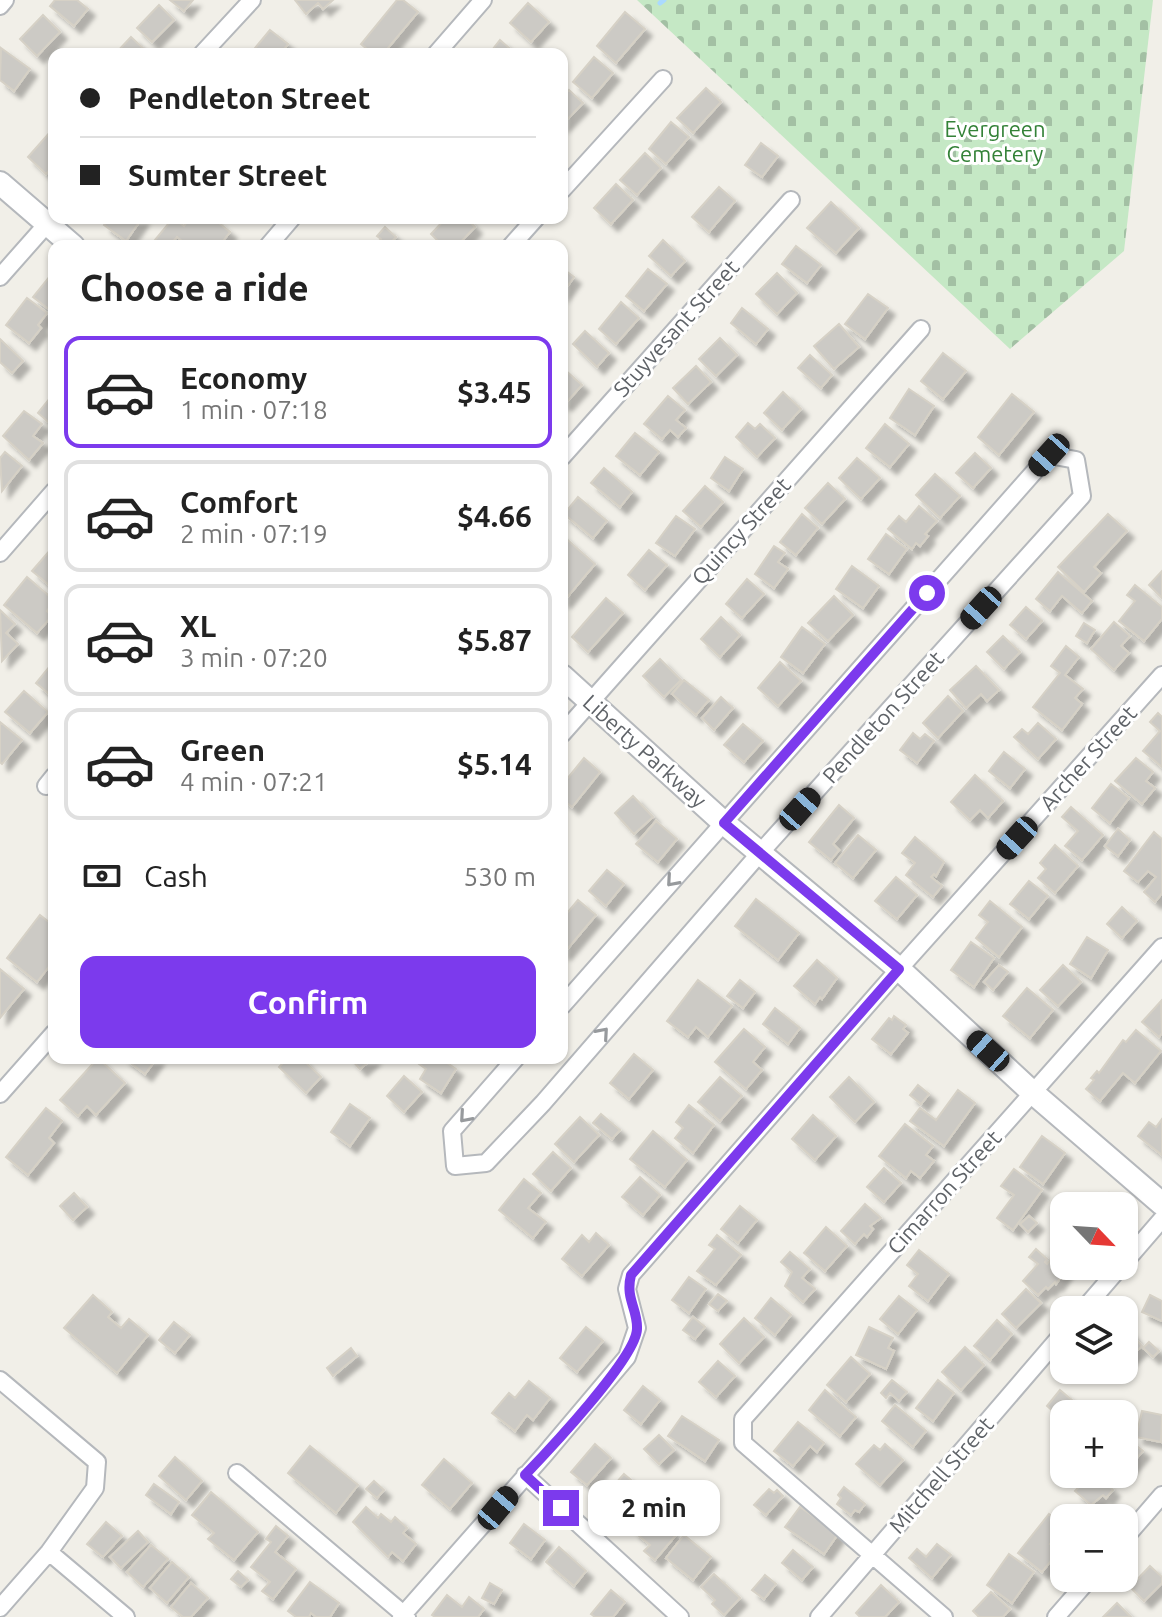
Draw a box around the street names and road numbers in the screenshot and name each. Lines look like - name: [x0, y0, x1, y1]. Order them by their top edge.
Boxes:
- street label: Stuyvesant Street: [608, 254, 744, 401]
- street label: Quincy Street: [686, 472, 795, 589]
- street label: Pendleton Street: [817, 645, 949, 788]
- street label: Liberty Parkway: [579, 689, 712, 813]
- street label: Archer Street: [1034, 700, 1141, 815]
- street label: Cimarron Street: [882, 1124, 1006, 1259]
- street label: Mitchell Street: [883, 1411, 998, 1538]

